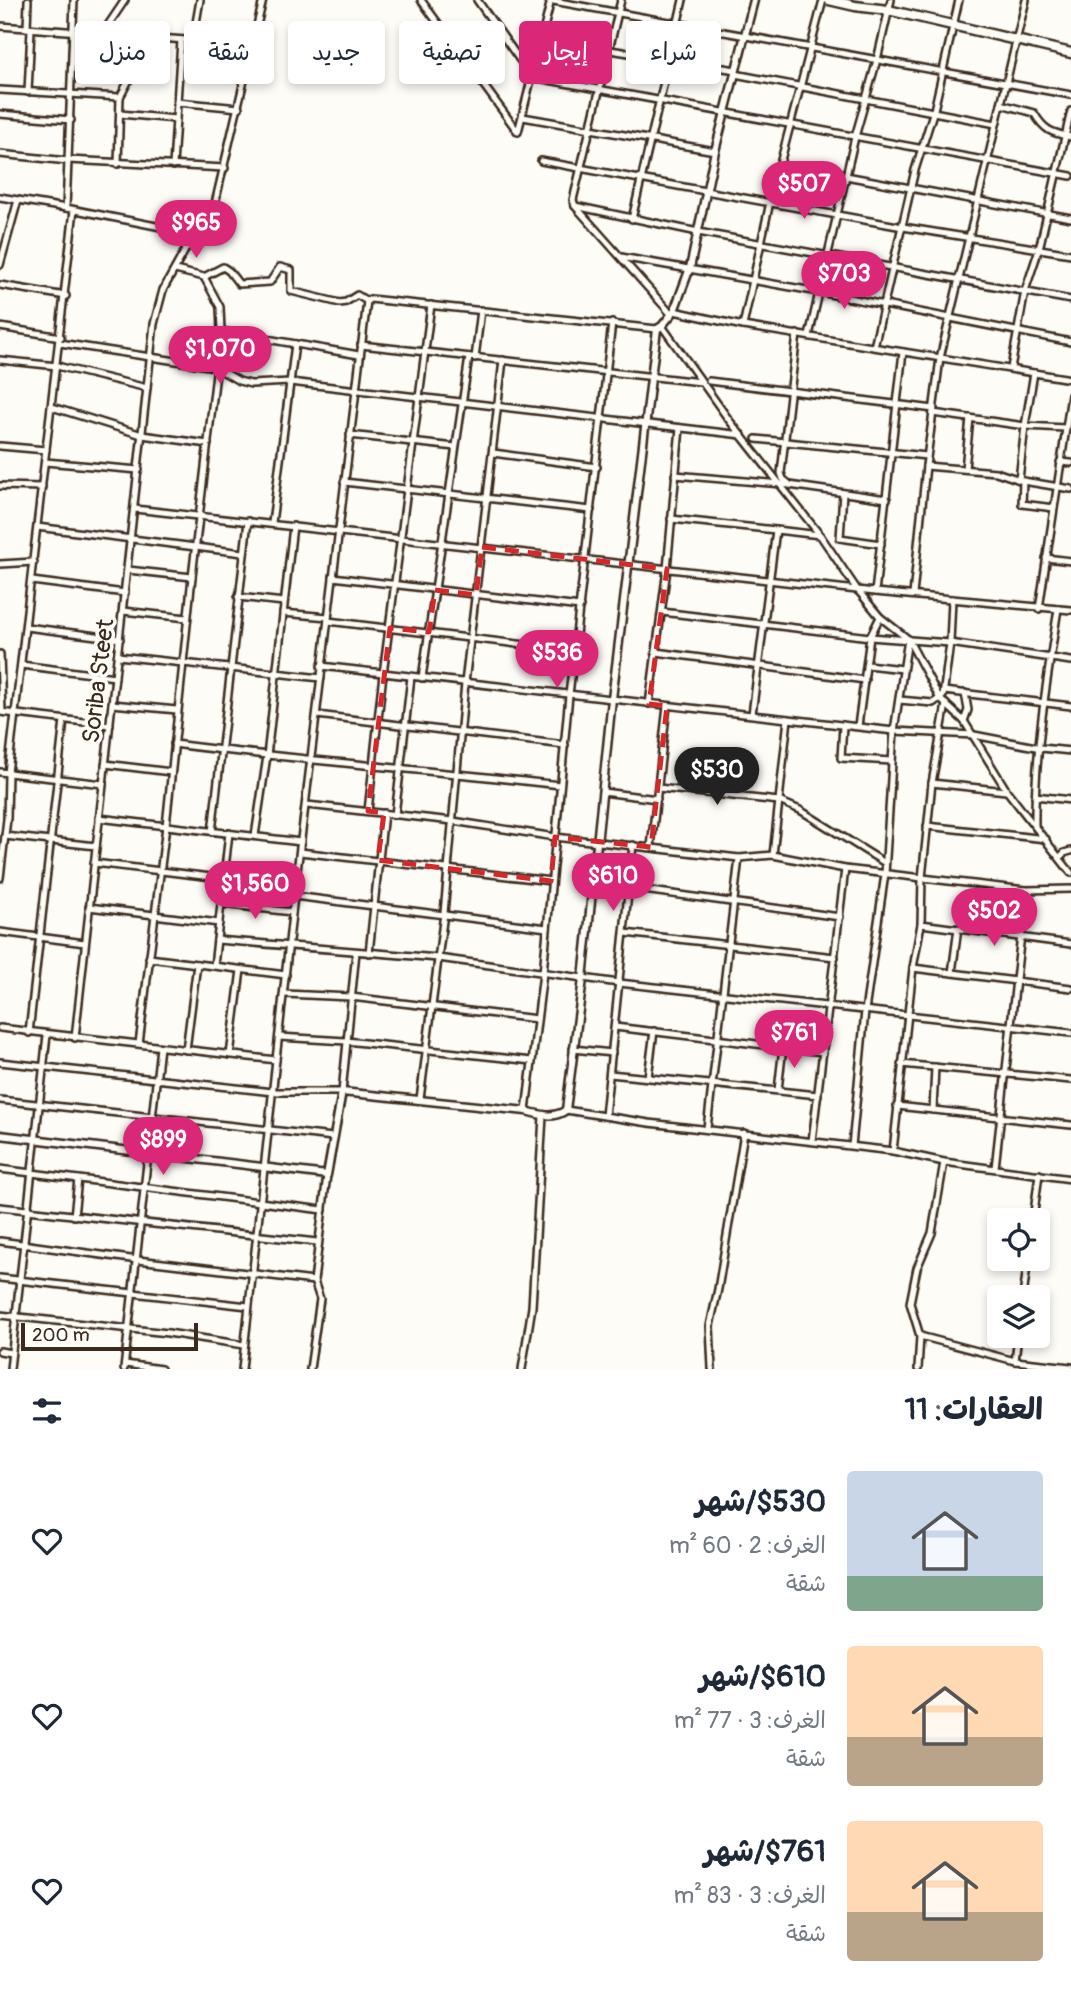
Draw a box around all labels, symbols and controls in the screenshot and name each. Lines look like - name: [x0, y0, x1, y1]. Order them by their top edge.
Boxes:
- chip: منزل: [75, 21, 170, 84]
- chip: شقة: [184, 21, 274, 84]
- chip: جديد: [288, 21, 385, 84]
- chip: تصفية: [399, 21, 505, 84]
- chip: إيجار: [519, 21, 612, 84]
- chip: شراء: [626, 21, 721, 84]
- pin: $507: [763, 162, 845, 221]
- text: $507: [778, 169, 830, 198]
- pin: $965: [155, 201, 237, 260]
- text: $965: [171, 208, 221, 237]
- pin: $703: [803, 252, 885, 311]
- text: $703: [817, 259, 871, 288]
- pin: $1,070: [163, 326, 277, 386]
- text: $1,070: [185, 334, 255, 363]
- street label: Soriba Steet: [76, 617, 121, 745]
- pin: $536: [516, 630, 598, 690]
- text: $536: [531, 638, 583, 667]
- pin: $530: [676, 748, 758, 807]
- text: $530: [690, 755, 744, 784]
- pin: $610: [572, 853, 654, 913]
- text: $610: [588, 861, 638, 890]
- pin: $1,560: [198, 862, 312, 921]
- text: $1,560: [221, 869, 289, 898]
- pin: $502: [953, 888, 1035, 948]
- text: $502: [967, 896, 1021, 925]
- pin: $761: [753, 1010, 835, 1070]
- text: $761: [770, 1018, 818, 1047]
- pin: $899: [122, 1118, 204, 1177]
- text: $899: [139, 1125, 187, 1154]
- map controls: [987, 1208, 1050, 1348]
- button: locate: [987, 1208, 1050, 1271]
- button: layers: [987, 1285, 1050, 1348]
- scale bar: [21, 1320, 198, 1352]
- text: 200 m: [32, 1323, 90, 1347]
- text: العقارات: 11: [905, 1391, 1043, 1428]
- icon: filters: [28, 1392, 66, 1430]
- text: $530/شهر: [696, 1483, 826, 1520]
- icon: home: [903, 1499, 987, 1583]
- icon: heart: [28, 1522, 66, 1560]
- text: الغرف: 2 · 60 m²: [669, 1531, 826, 1560]
- text: شقة: [786, 1569, 826, 1598]
- text: $610/شهر: [699, 1658, 826, 1695]
- icon: home: [903, 1674, 987, 1758]
- icon: heart: [28, 1697, 66, 1735]
- text: الغرف: 3 · 77 m²: [674, 1706, 826, 1735]
- text: شقة: [786, 1744, 826, 1773]
- text: $761/شهر: [704, 1833, 826, 1870]
- icon: home: [903, 1849, 987, 1933]
- icon: heart: [28, 1872, 66, 1910]
- text: الغرف: 3 · 83 m²: [674, 1881, 826, 1910]
- text: شقة: [786, 1919, 826, 1948]

